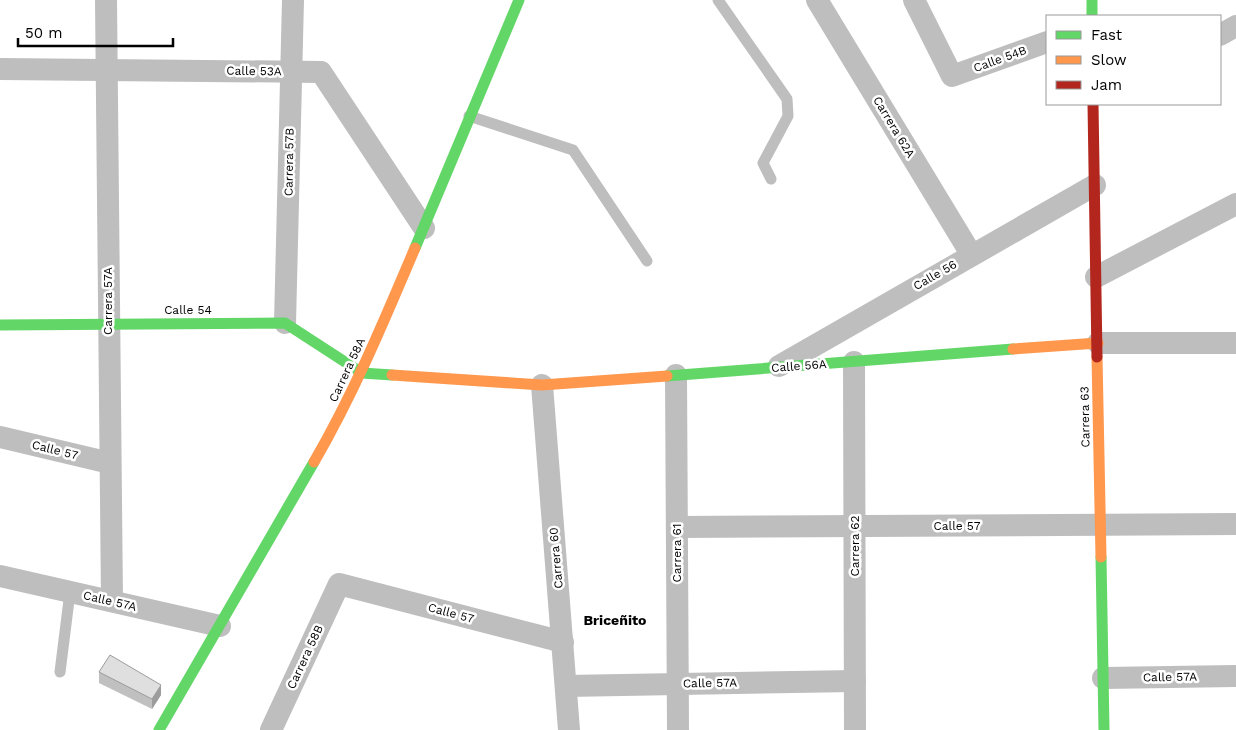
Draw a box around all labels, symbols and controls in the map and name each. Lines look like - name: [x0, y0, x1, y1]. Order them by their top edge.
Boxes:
- scale bar: [18, 15, 172, 47]
- legend: [1046, 15, 1221, 105]
- text: 50 m: [25, 24, 62, 42]
- text: Fast: [1091, 26, 1123, 44]
- street label: Calle 54B: [972, 43, 1029, 75]
- text: Slow: [1091, 51, 1127, 69]
- street label: Calle 53A: [226, 64, 282, 78]
- text: Jam: [1091, 76, 1122, 94]
- street label: Carrera 62A: [870, 94, 918, 160]
- street label: Carrera 57B: [281, 128, 297, 196]
- street label: Calle 56: [911, 257, 959, 293]
- street label: Carrera 57A: [101, 267, 115, 335]
- street label: Calle 54: [164, 303, 212, 317]
- street label: Carrera 58A: [326, 336, 368, 404]
- street label: Calle 56A: [771, 357, 827, 375]
- street label: Carrera 63: [1077, 386, 1093, 448]
- street label: Calle 57: [30, 438, 80, 463]
- street label: Carrera 62: [848, 515, 862, 577]
- street label: Calle 57: [933, 519, 981, 533]
- street label: Carrera 61: [670, 524, 684, 582]
- street label: Carrera 60: [546, 527, 566, 589]
- street label: Calle 57A: [82, 588, 138, 614]
- street label: Calle 57: [426, 600, 476, 626]
- district label: Briceñito: [584, 612, 646, 628]
- street label: Carrera 58B: [284, 623, 326, 691]
- street label: Calle 57A: [1143, 670, 1197, 684]
- street label: Calle 57A: [683, 676, 737, 690]

